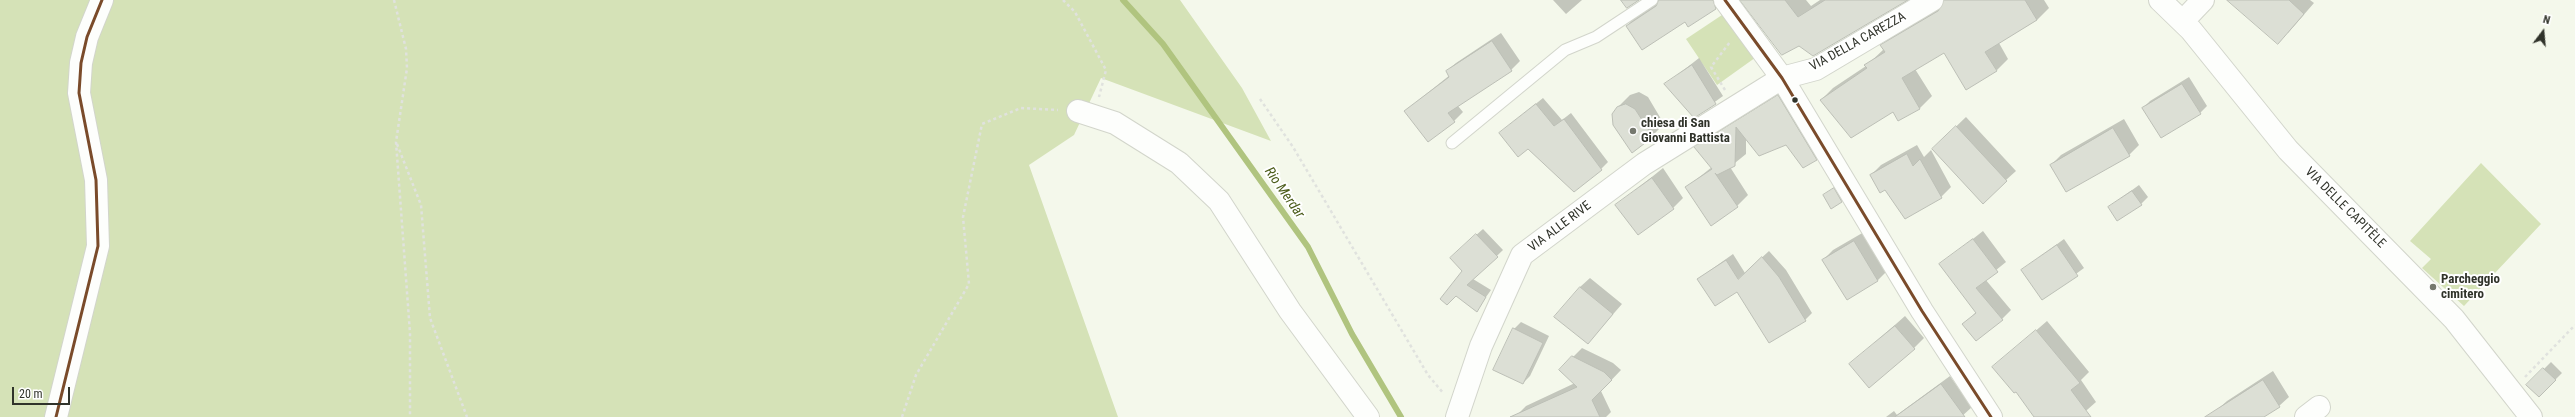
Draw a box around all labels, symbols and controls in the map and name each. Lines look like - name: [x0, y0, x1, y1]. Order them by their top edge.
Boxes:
- street label: VIA DELLA CAREZZA: [1807, 9, 1909, 75]
- north arrow: [2523, 12, 2563, 52]
- text: N: [2541, 13, 2551, 27]
- unlabelled marker: [1790, 95, 1800, 105]
- place label: chiesa di San Giovanni Battista: [1641, 116, 1730, 147]
- marker: chiesa di San Giovanni Battista: [1628, 126, 1638, 136]
- water label: Rio Merdar: [1260, 164, 1308, 222]
- street label: VIA DELLE CAPITÈLE: [2301, 164, 2389, 252]
- street label: VIA ALLE RIVE: [1526, 198, 1594, 256]
- place label: Parcheggio cimitero: [2441, 272, 2500, 303]
- marker: Parcheggio cimitero: [2428, 282, 2438, 292]
- scale bar: [14, 379, 72, 405]
- text: 20 m: [19, 387, 43, 401]

